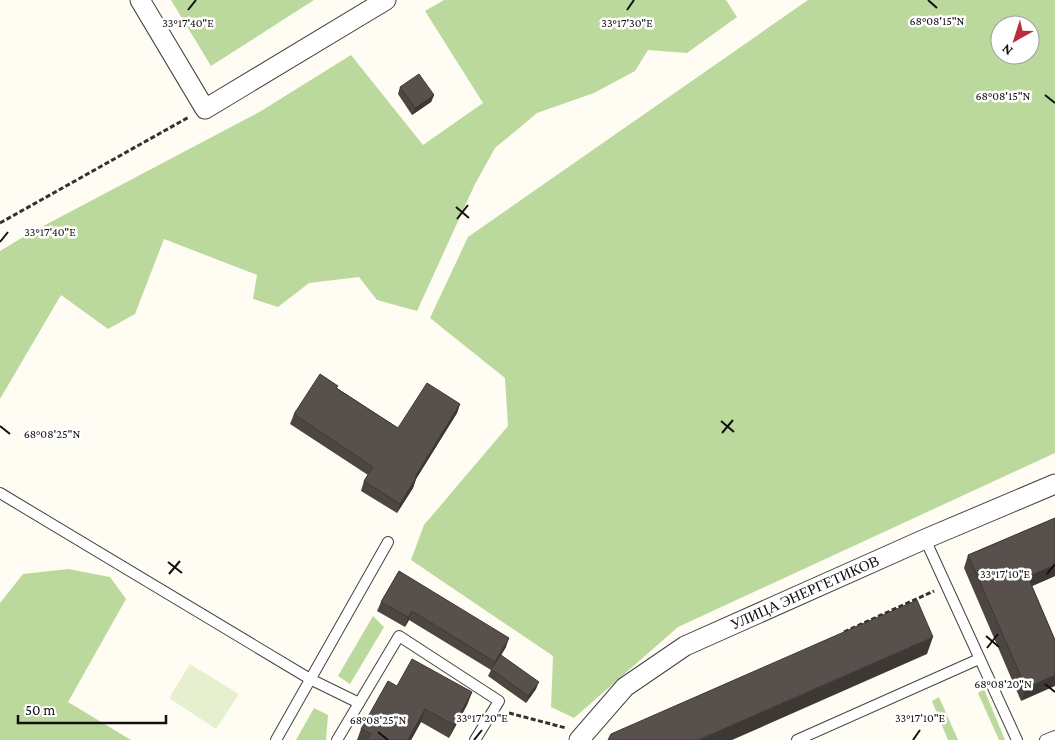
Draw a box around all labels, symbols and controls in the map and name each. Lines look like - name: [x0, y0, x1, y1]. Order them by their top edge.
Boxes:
- text: 68°08'15"N: [910, 14, 965, 28]
- north arrow: [990, 15, 1040, 65]
- text: 33°17'40"E: [162, 16, 214, 30]
- text: 33°17'30"E: [601, 16, 653, 30]
- text: N: [998, 41, 1016, 59]
- text: 68°08'15"N: [976, 89, 1031, 103]
- text: 33°17'40"E: [24, 225, 76, 239]
- text: 68°08'25"N: [24, 427, 80, 441]
- street label: УЛИЦА ЭНЕРГЕТИКОВ: [728, 552, 882, 633]
- text: 33°17'10"E: [980, 567, 1031, 581]
- text: 68°08'20"N: [974, 677, 1032, 691]
- scale bar: [18, 692, 165, 724]
- text: 50 m: [25, 702, 55, 718]
- text: 33°17'20"E: [456, 711, 508, 725]
- text: 33°17'10"E: [895, 711, 946, 725]
- text: 68°08'25"N: [350, 713, 406, 727]

